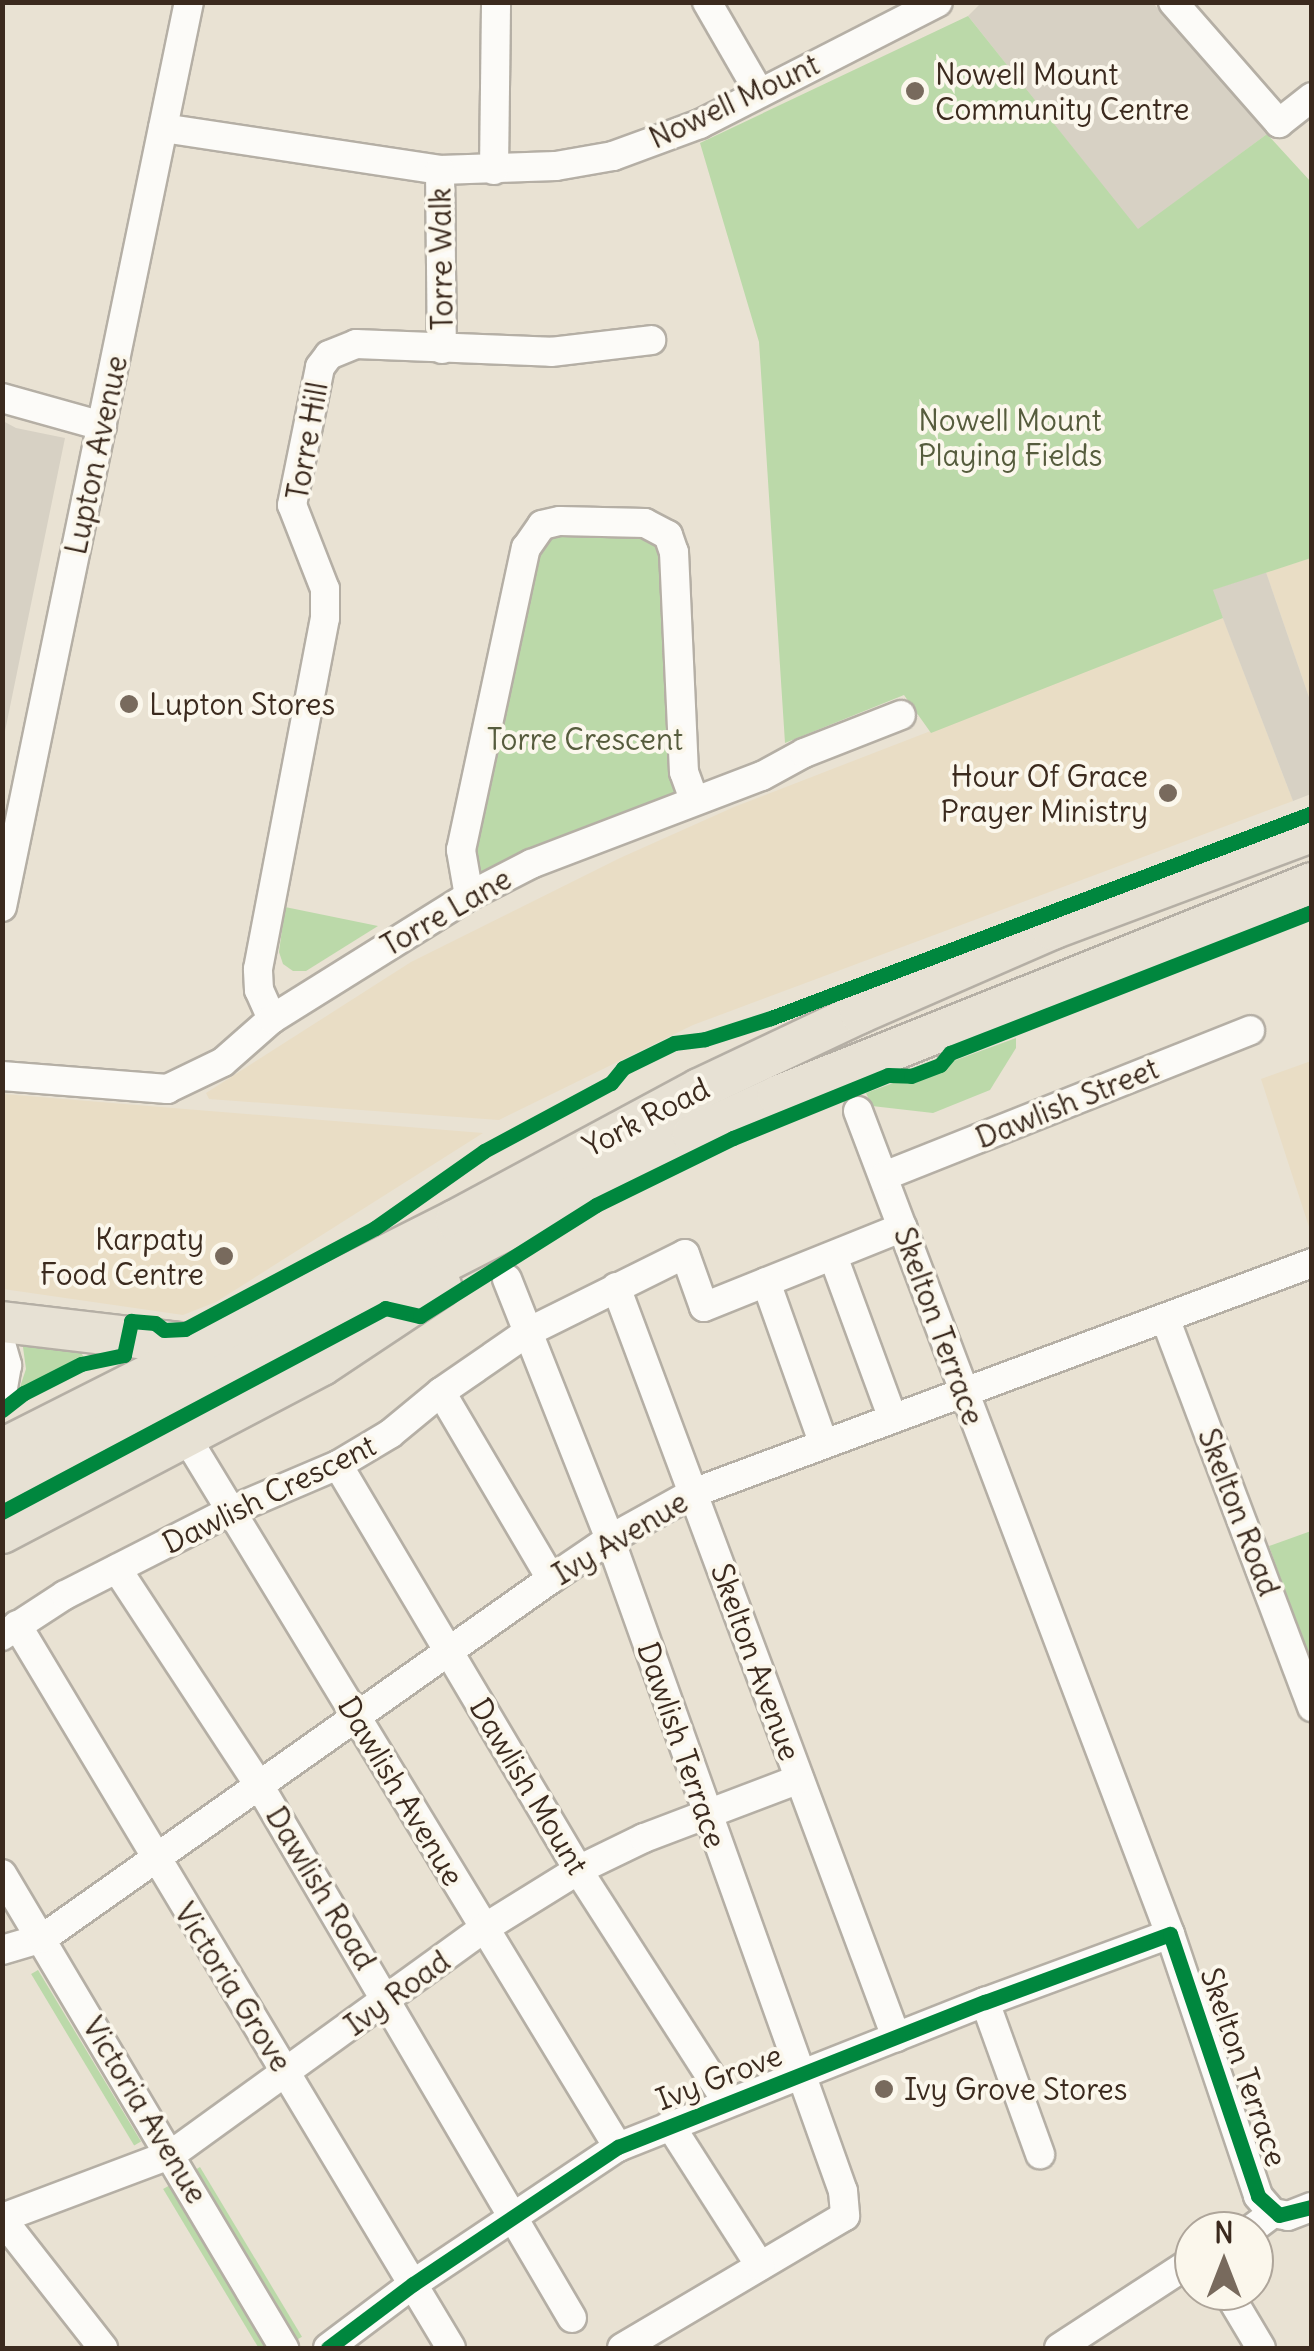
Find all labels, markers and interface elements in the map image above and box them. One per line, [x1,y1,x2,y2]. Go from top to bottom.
street label: Nowell Mount [643,46,825,156]
place label: Nowell Mount Community Centre [935,56,1190,126]
marker: Nowell Mount Community Centre [904,80,926,102]
street label: Torre Walk [422,187,460,331]
street label: Lupton Avenue [57,352,135,558]
street label: Torre Hill [279,379,335,503]
park label: Nowell Mount Playing Fields [918,402,1102,472]
place label: Lupton Stores [149,686,335,722]
marker: Lupton Stores [118,693,140,715]
park label: Torre Crescent [487,721,683,757]
place label: Hour Of Grace Prayer Ministry [940,758,1148,828]
marker: Hour Of Grace Prayer Ministry [1157,782,1179,804]
street label: Torre Lane [375,860,517,964]
street label: Dawlish Street [971,1050,1163,1156]
street label: York Road [577,1070,715,1164]
place label: Karpaty Food Centre [40,1221,204,1292]
street label: Skelton Terrace [887,1222,991,1430]
marker: Karpaty Food Centre [213,1245,235,1267]
street label: Skelton Road [1191,1423,1287,1601]
street label: Dawlish Crescent [157,1427,381,1561]
street label: Ivy Avenue [546,1484,694,1592]
street label: Skelton Avenue [704,1559,808,1765]
street label: Dawlish Terrace [630,1637,734,1853]
street label: Dawlish Avenue [330,1690,472,1892]
street label: Dawlish Mount [462,1691,596,1881]
street label: Dawlish Road [258,1800,384,1976]
street label: Victoria Grove [167,1896,299,2078]
street label: Ivy Road [337,1943,457,2043]
street label: Skelton Terrace [1193,1963,1295,2171]
street label: Victoria Avenue [75,2010,215,2210]
street label: Ivy Grove [651,2037,787,2117]
place label: Ivy Grove Stores [904,2071,1127,2107]
marker: Ivy Grove Stores [873,2078,895,2100]
north arrow [1174,2211,1274,2311]
text: N [1214,2215,1234,2251]

